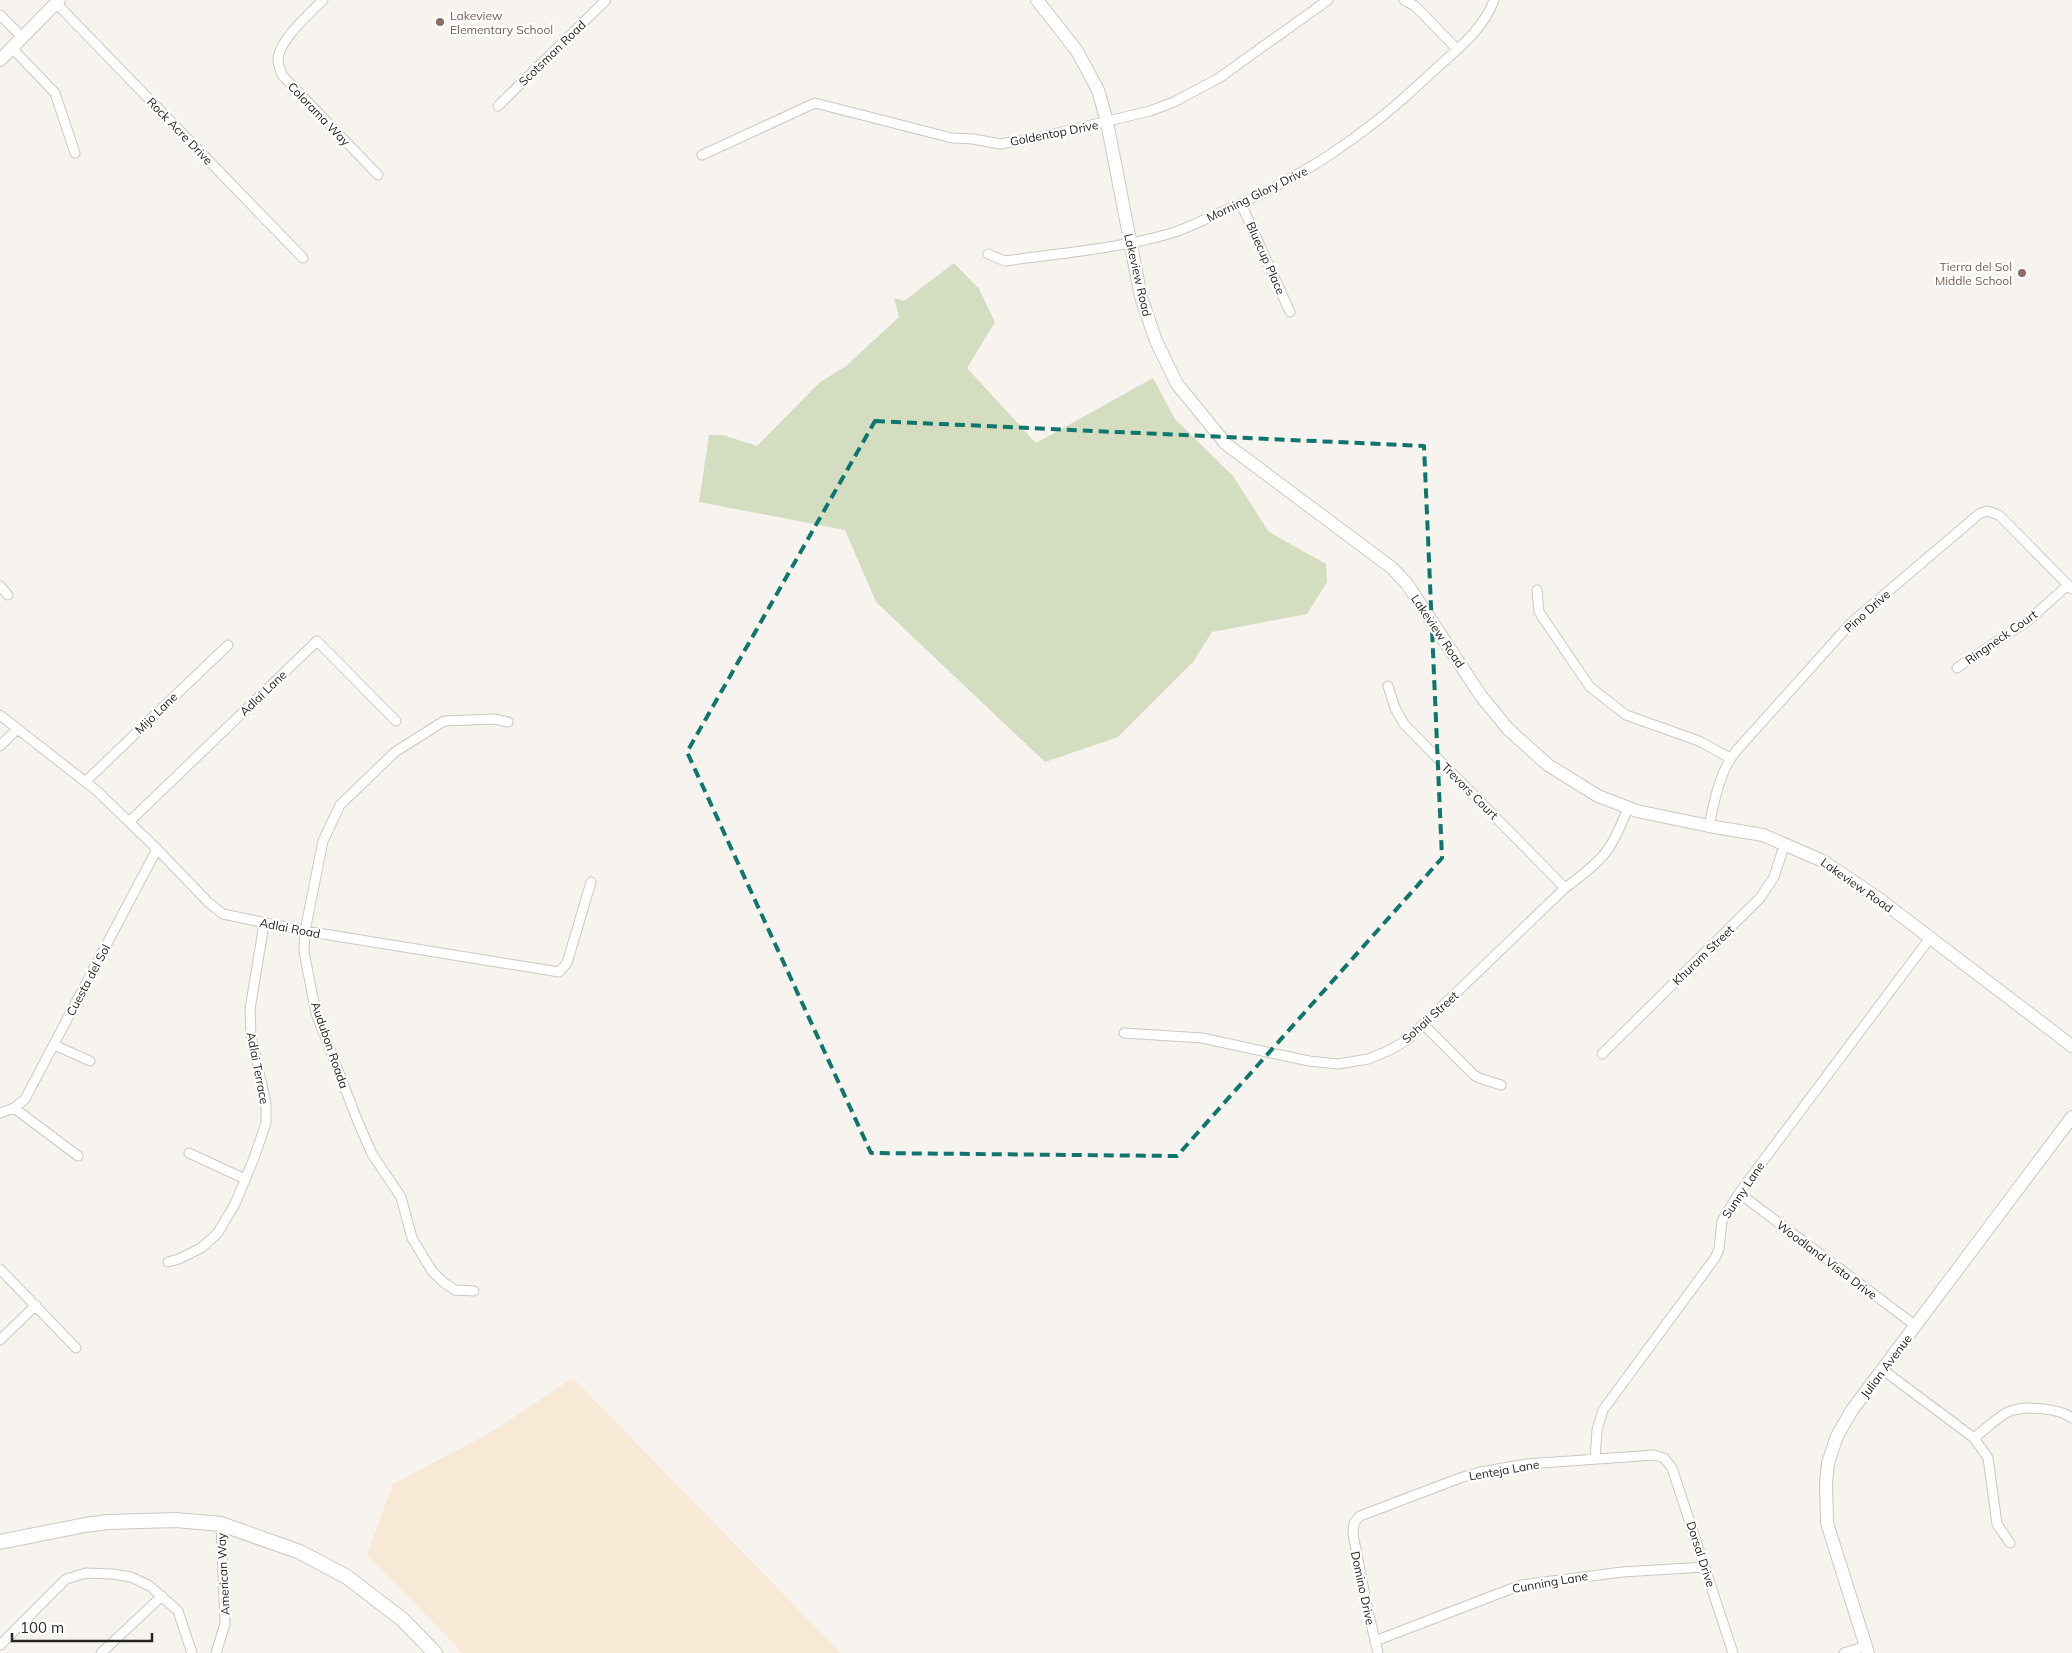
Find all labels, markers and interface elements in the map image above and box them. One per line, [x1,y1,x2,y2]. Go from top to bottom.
place label: Lakeview Elementary School [450,8,553,37]
marker: Lakeview Elementary School [434,16,446,28]
street label: Scotsman Road [515,17,589,89]
street label: Colorama Way [285,79,354,149]
street label: Rock Acre Drive [144,94,216,168]
street label: Goldentop Drive [1009,117,1099,149]
street label: Morning Glory Drive [1204,163,1310,225]
street label: Bluecup Place [1243,219,1289,297]
street label: Lakeview Road [1121,232,1155,318]
place label: Tierra del Sol Middle School [1935,259,2012,288]
marker: Tierra del Sol Middle School [2016,267,2028,279]
street label: Pino Drive [1841,586,1893,636]
street label: Lakeview Road [1408,592,1468,670]
street label: Ringneck Court [1962,607,2040,667]
street label: Adlai Lane [236,667,290,719]
street label: Mijo Lane [132,689,180,737]
street label: Trevors Court [1439,760,1501,822]
street label: Lakeview Road [1818,855,1896,915]
street label: Adlai Road [258,915,322,941]
street label: Khuram Street [1669,922,1737,988]
street label: Cuesta del Sol [63,942,113,1018]
street label: Sohail Street [1399,988,1461,1046]
street label: Audubon Roada [308,1000,352,1090]
street label: Adlai Terrace [244,1031,272,1105]
street label: Sunny Lane [1719,1159,1767,1221]
street label: Woodland Vista Drive [1774,1217,1880,1303]
street label: Julian Avenue [1857,1331,1915,1401]
street label: Lenteja Lane [1468,1456,1540,1484]
street label: Dorsal Drive [1683,1519,1719,1589]
street label: American Way [213,1532,233,1616]
street label: Domino Drive [1348,1550,1378,1626]
street label: Cunning Lane [1511,1568,1589,1596]
scale bar [12,1610,152,1642]
text: 100 m [20,1618,64,1637]

